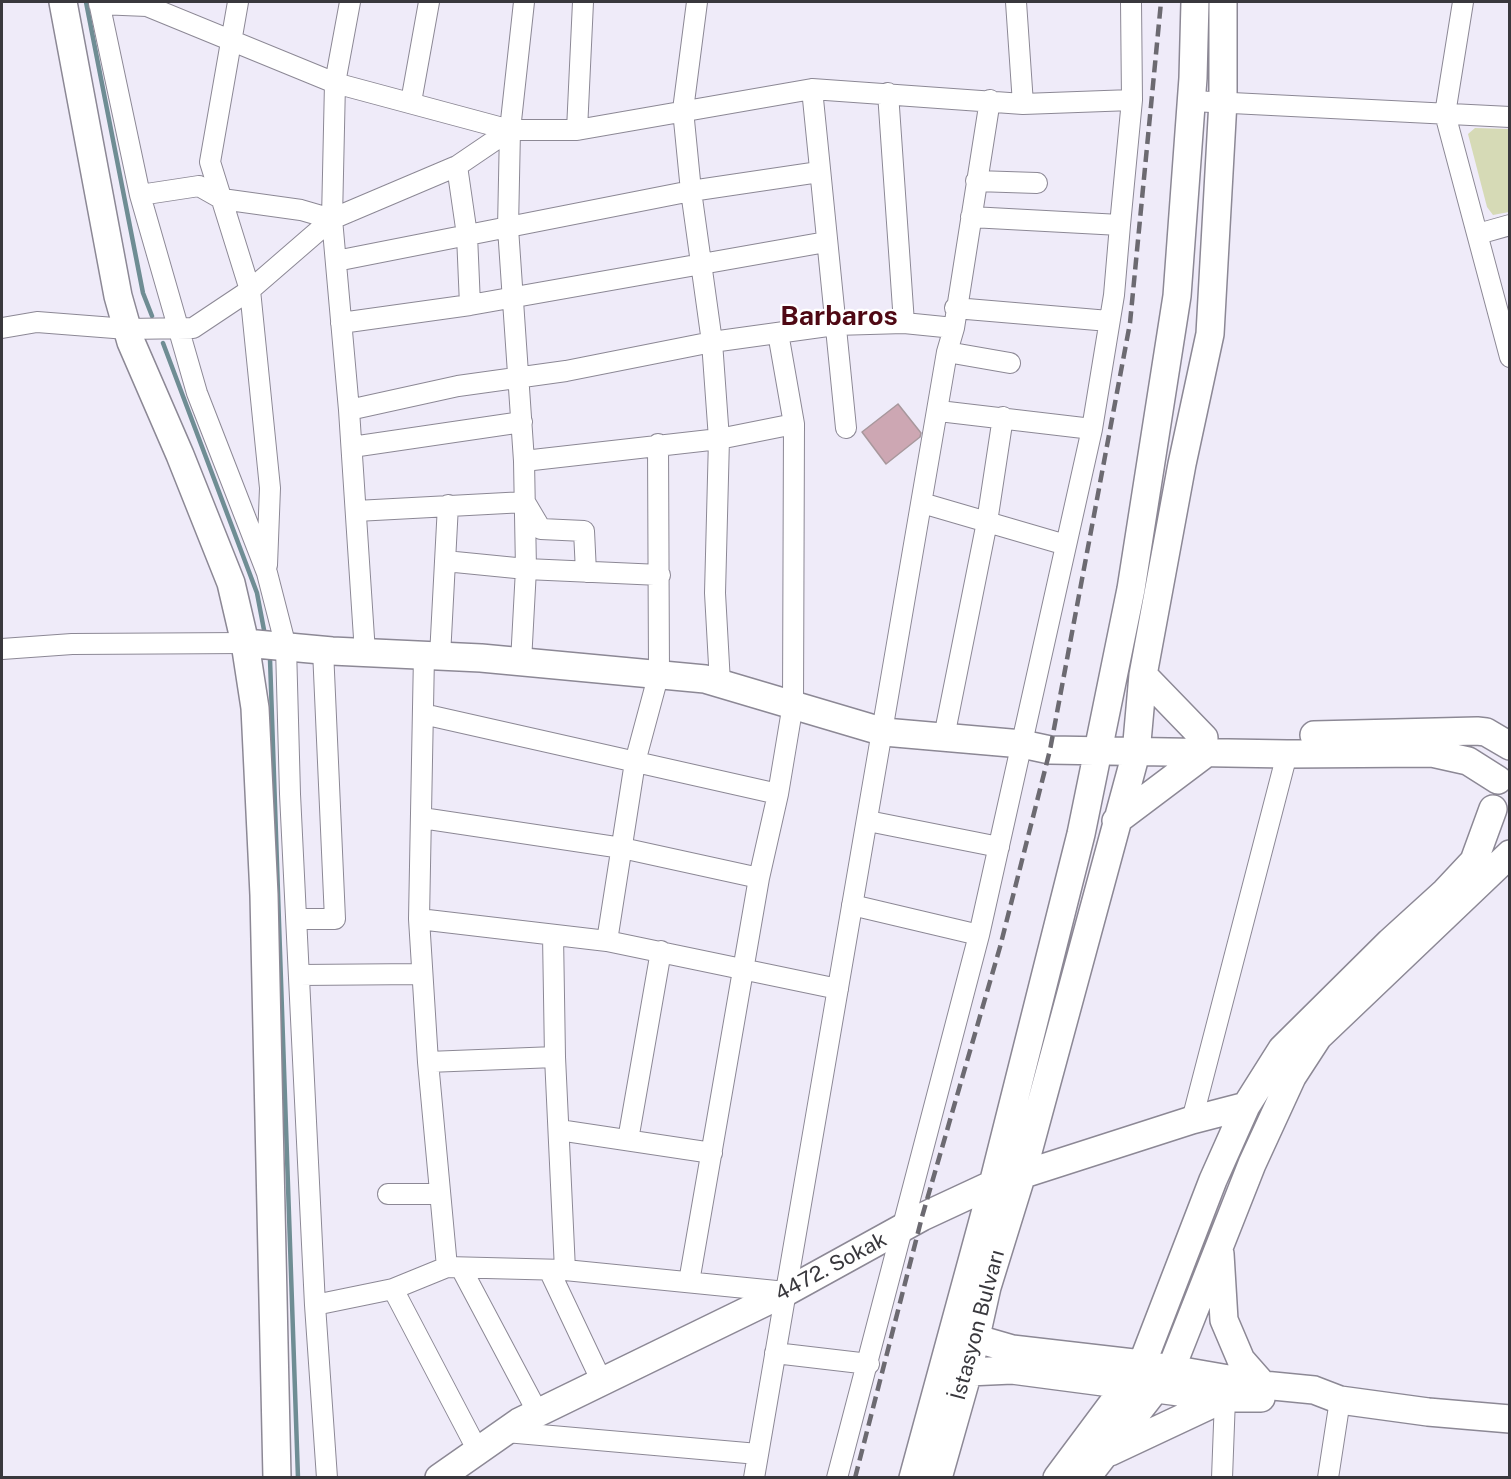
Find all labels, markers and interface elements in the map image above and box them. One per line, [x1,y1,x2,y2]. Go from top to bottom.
district label: Barbaros [780,301,898,333]
street label: 4472. Sokak [771,1227,891,1307]
street label: İstasyon Bulvarı [946,1247,1010,1403]

